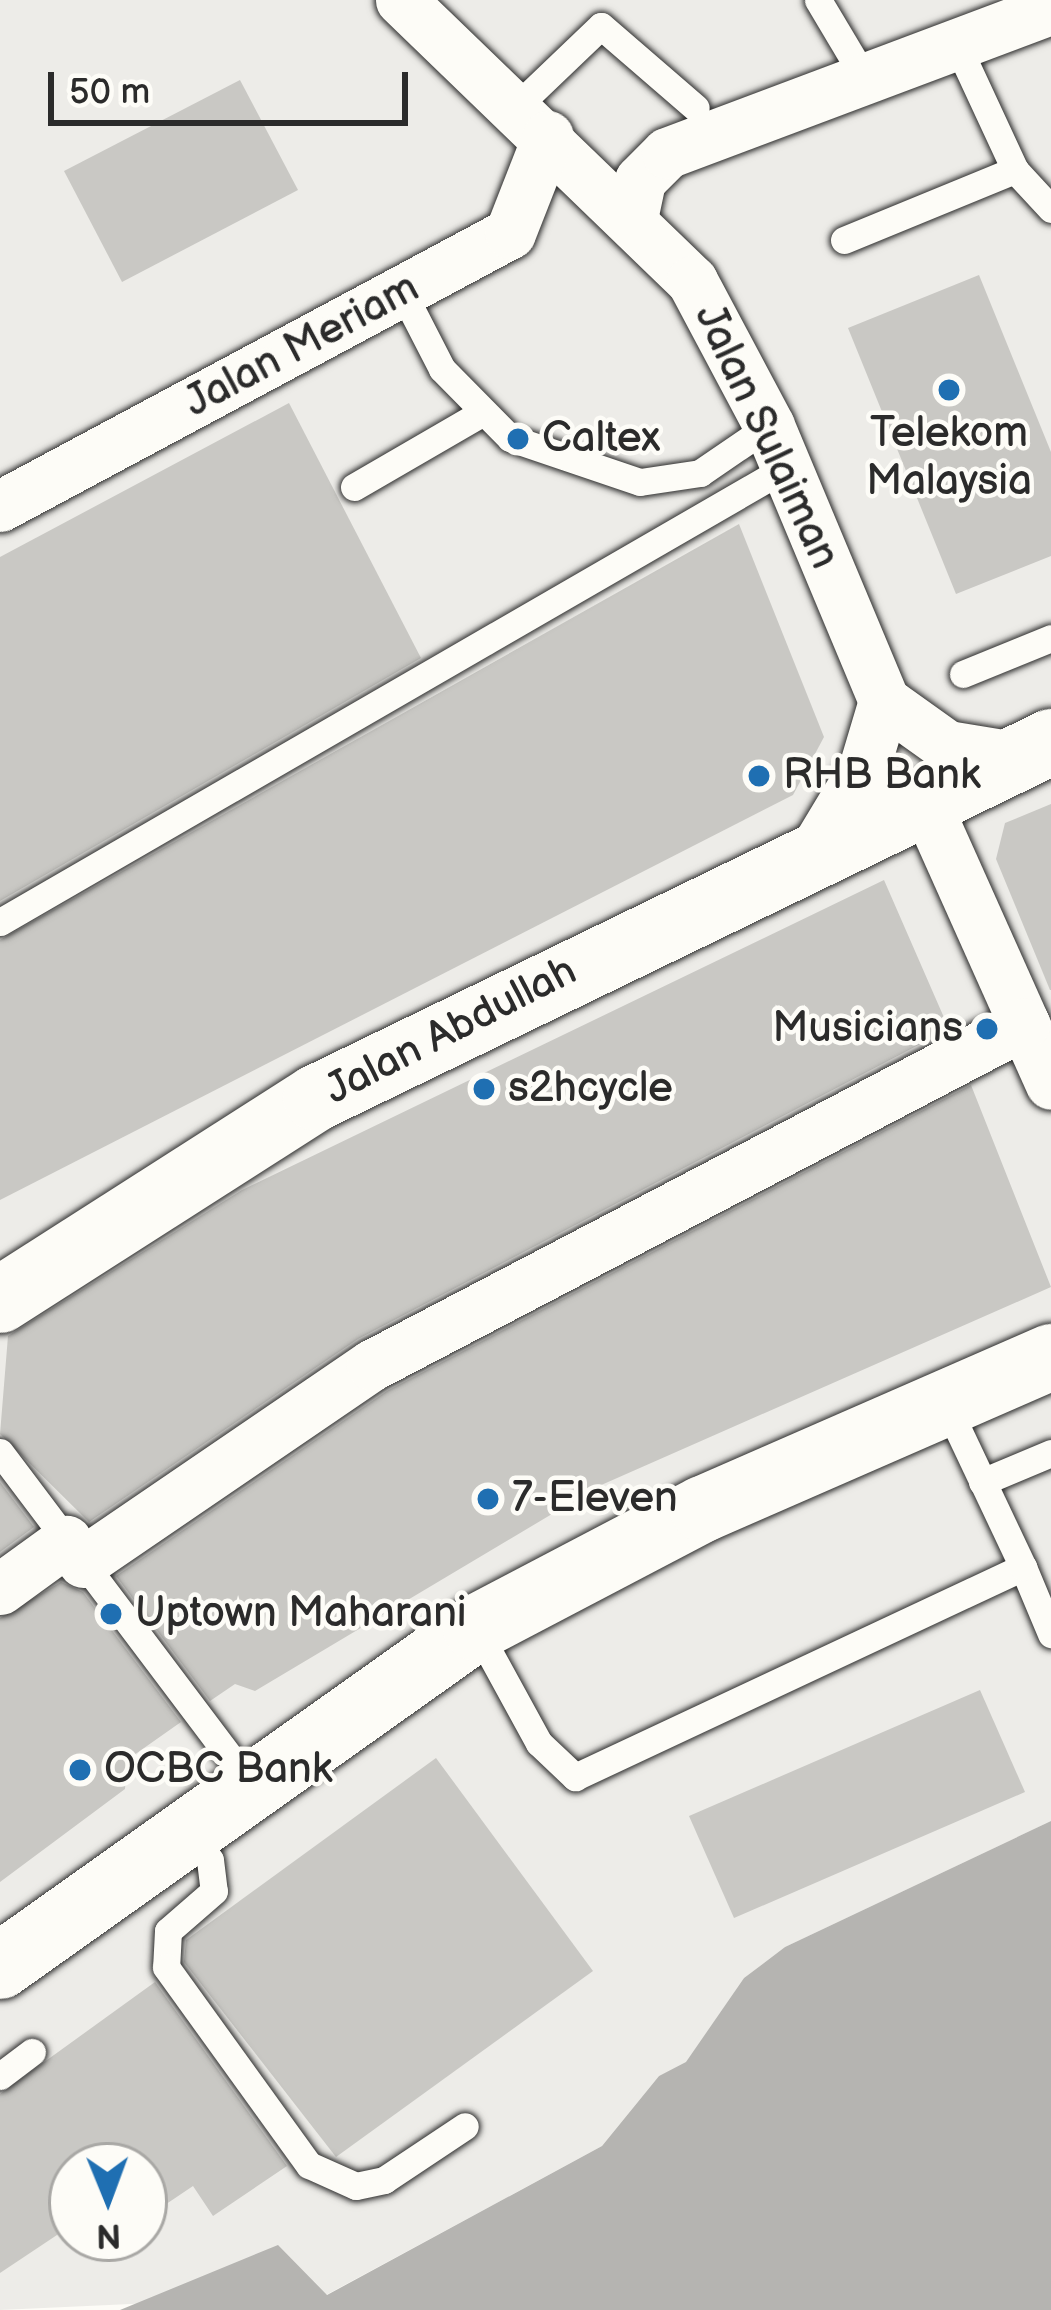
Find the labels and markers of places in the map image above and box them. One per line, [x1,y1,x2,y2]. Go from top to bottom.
marker: Telekom Malaysia [936,377,962,403]
place label: Telekom Malaysia [866,409,1032,508]
place label: Caltex [542,414,661,464]
marker: Caltex [505,426,531,452]
place label: RHB Bank [783,751,980,801]
marker: RHB Bank [746,763,772,789]
place label: Musicians [772,1004,963,1054]
marker: Musicians [974,1016,1000,1042]
place label: s2hcycle [508,1064,673,1114]
marker: s2hcycle [471,1076,497,1102]
place label: 7-Eleven [512,1474,678,1524]
marker: 7-Eleven [475,1486,501,1512]
place label: Uptown Maharani [135,1589,467,1639]
marker: Uptown Maharani [98,1601,124,1627]
place label: OCBC Bank [104,1745,332,1795]
marker: OCBC Bank [67,1757,93,1783]

